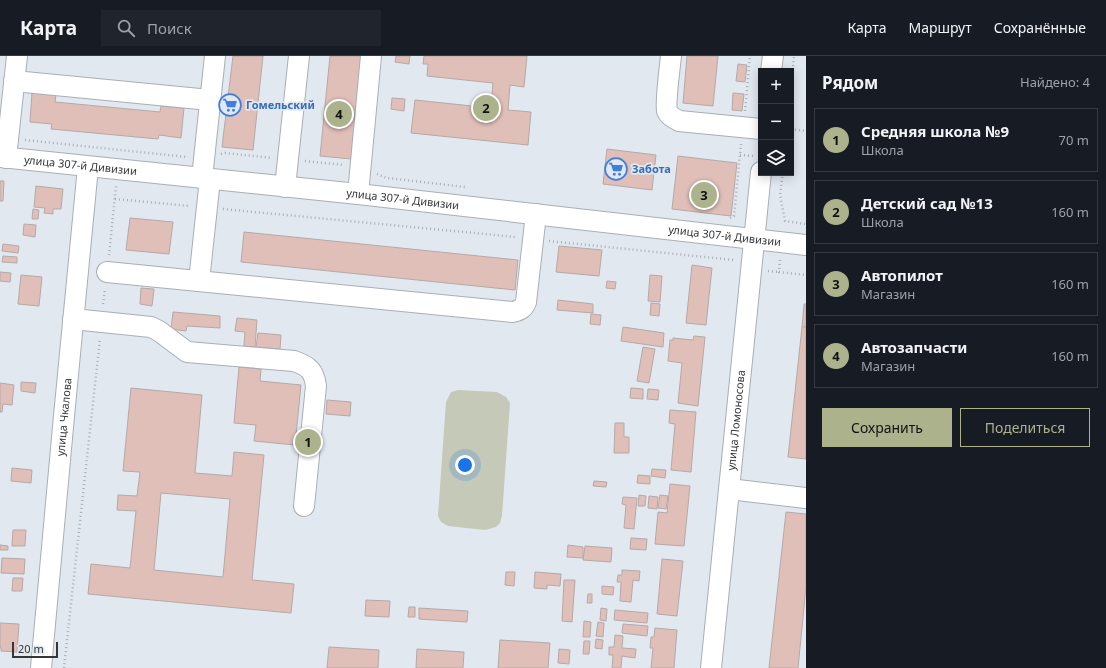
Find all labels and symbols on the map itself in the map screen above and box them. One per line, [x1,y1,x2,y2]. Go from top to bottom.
supermarket icon: Гомельский [217,92,243,118]
pin: 2 [473,93,499,123]
place label: Гомельский [246,97,315,112]
pin: 4 [326,99,352,129]
street label: улица 307-й Дивизии [24,152,138,178]
supermarket icon: Забота [603,156,629,182]
place label: Забота [632,161,671,176]
pin: 3 [691,180,717,210]
street label: улица 307-й Дивизии [346,185,460,212]
street label: улица 307-й Дивизии [668,221,782,249]
street label: улица Ломоносова [723,369,748,471]
street label: улица Чкалова [52,377,75,457]
pin: 1 [295,427,321,457]
your location [455,455,475,475]
scale bar [12,640,58,659]

